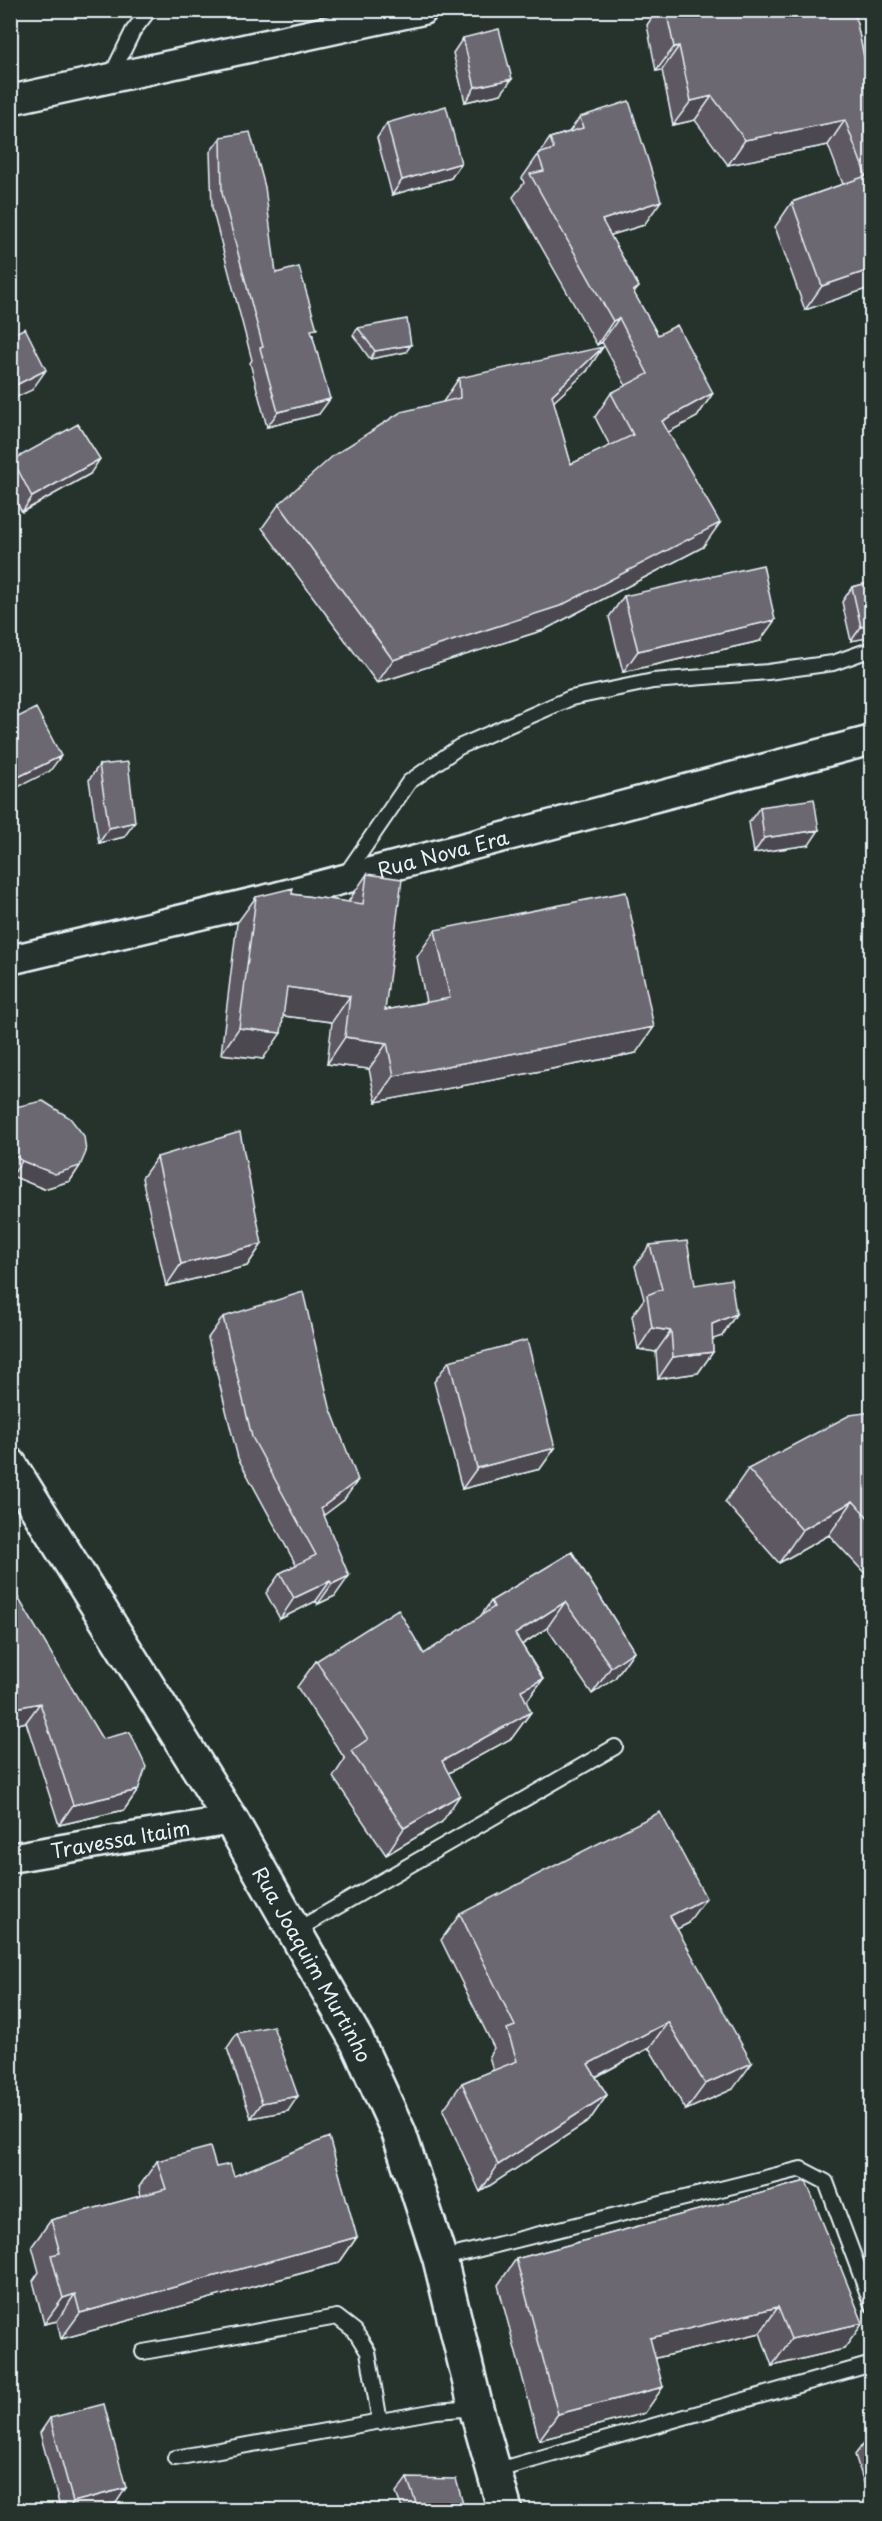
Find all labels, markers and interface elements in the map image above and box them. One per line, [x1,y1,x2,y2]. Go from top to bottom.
street label: Rua Nova Era [374,821,512,885]
street label: Travessa Itaim [48,1812,192,1866]
street label: Rua Joaquim Murtinho [245,1861,380,2067]

